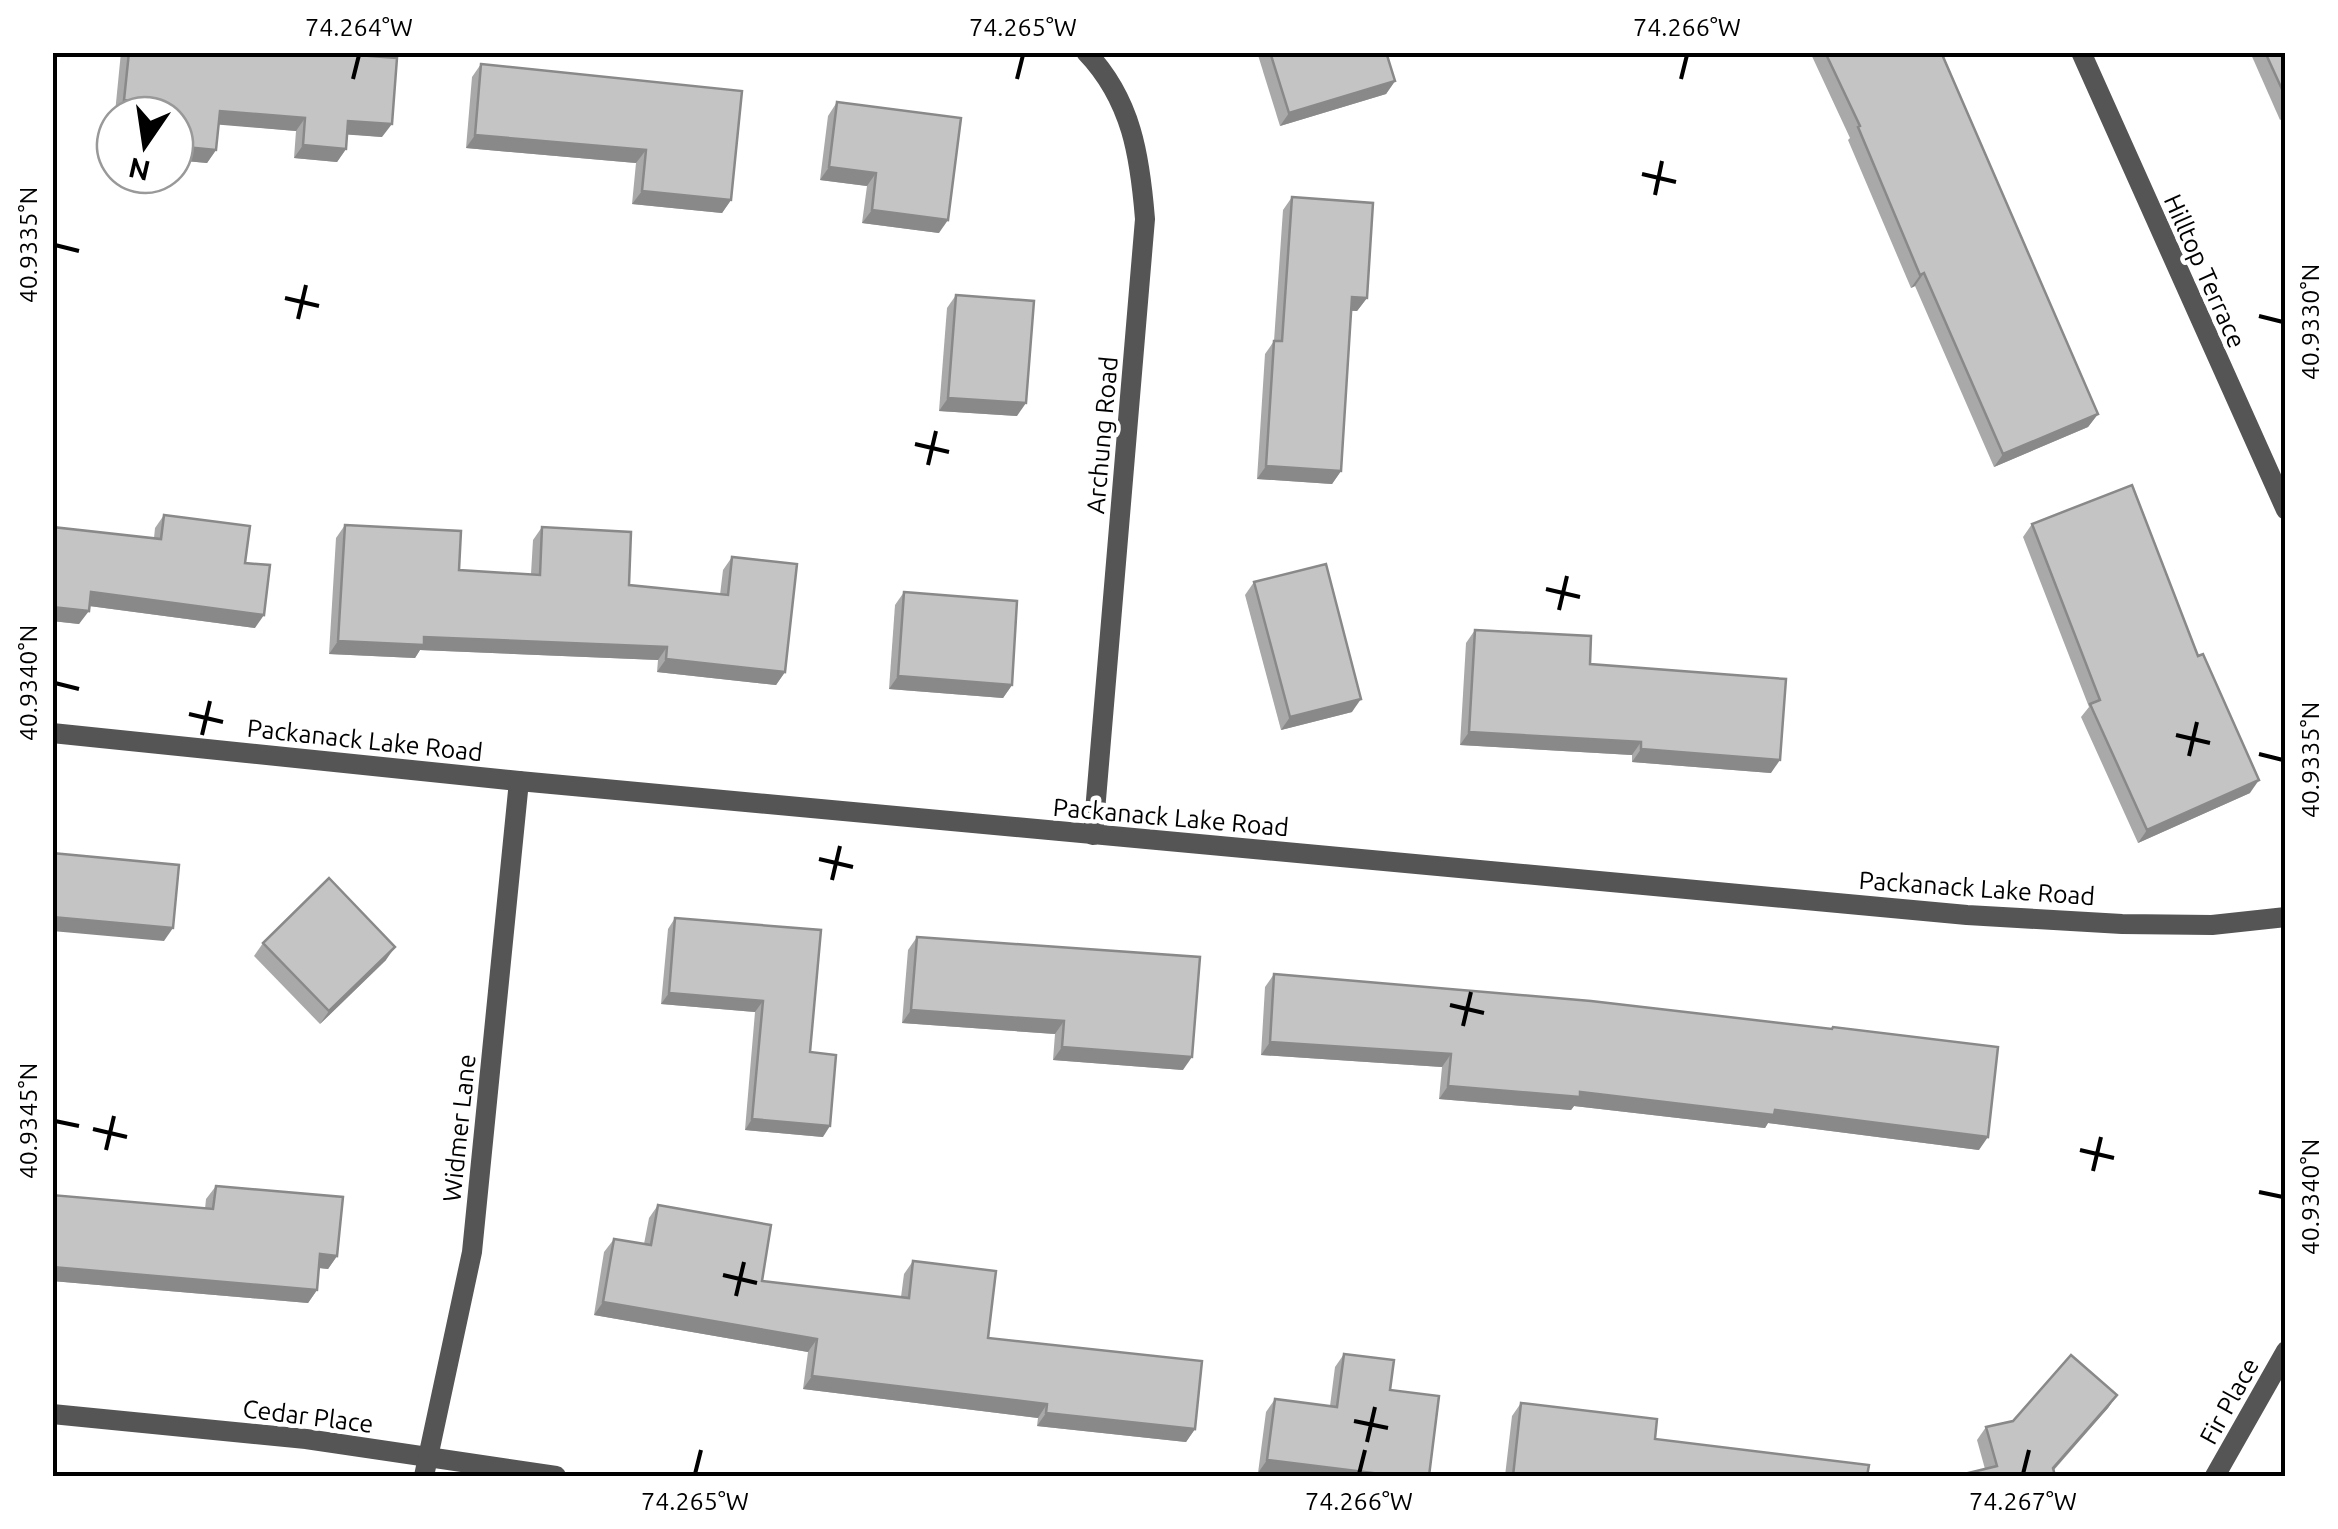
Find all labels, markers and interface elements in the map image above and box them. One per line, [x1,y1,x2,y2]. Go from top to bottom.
text: 74.264°W [305,13,413,41]
text: 74.265°W [969,13,1077,41]
text: 74.266°W [1633,13,1741,41]
north arrow [95,95,195,195]
text: N [126,152,153,187]
text: 40.9335°N [14,187,42,303]
street label: Hilltop Terrace [2159,190,2251,352]
text: 40.9330°N [2296,264,2324,380]
street label: Archung Road [1081,355,1123,515]
text: 40.9340°N [14,625,42,741]
text: 40.9335°N [2296,702,2324,818]
street label: Packanack Lake Road [246,714,484,766]
street label: Packanack Lake Road [1052,793,1290,841]
street label: Packanack Lake Road [1858,866,2096,910]
street label: Widmer Lane [437,1053,481,1203]
text: 40.9345°N [14,1063,42,1179]
text: 40.9340°N [2296,1139,2324,1255]
street label: Fir Place [2194,1353,2264,1449]
street label: Cedar Place [241,1394,375,1438]
text: 74.265°W [641,1487,749,1515]
text: 74.266°W [1305,1487,1413,1515]
text: 74.267°W [1969,1487,2077,1515]

